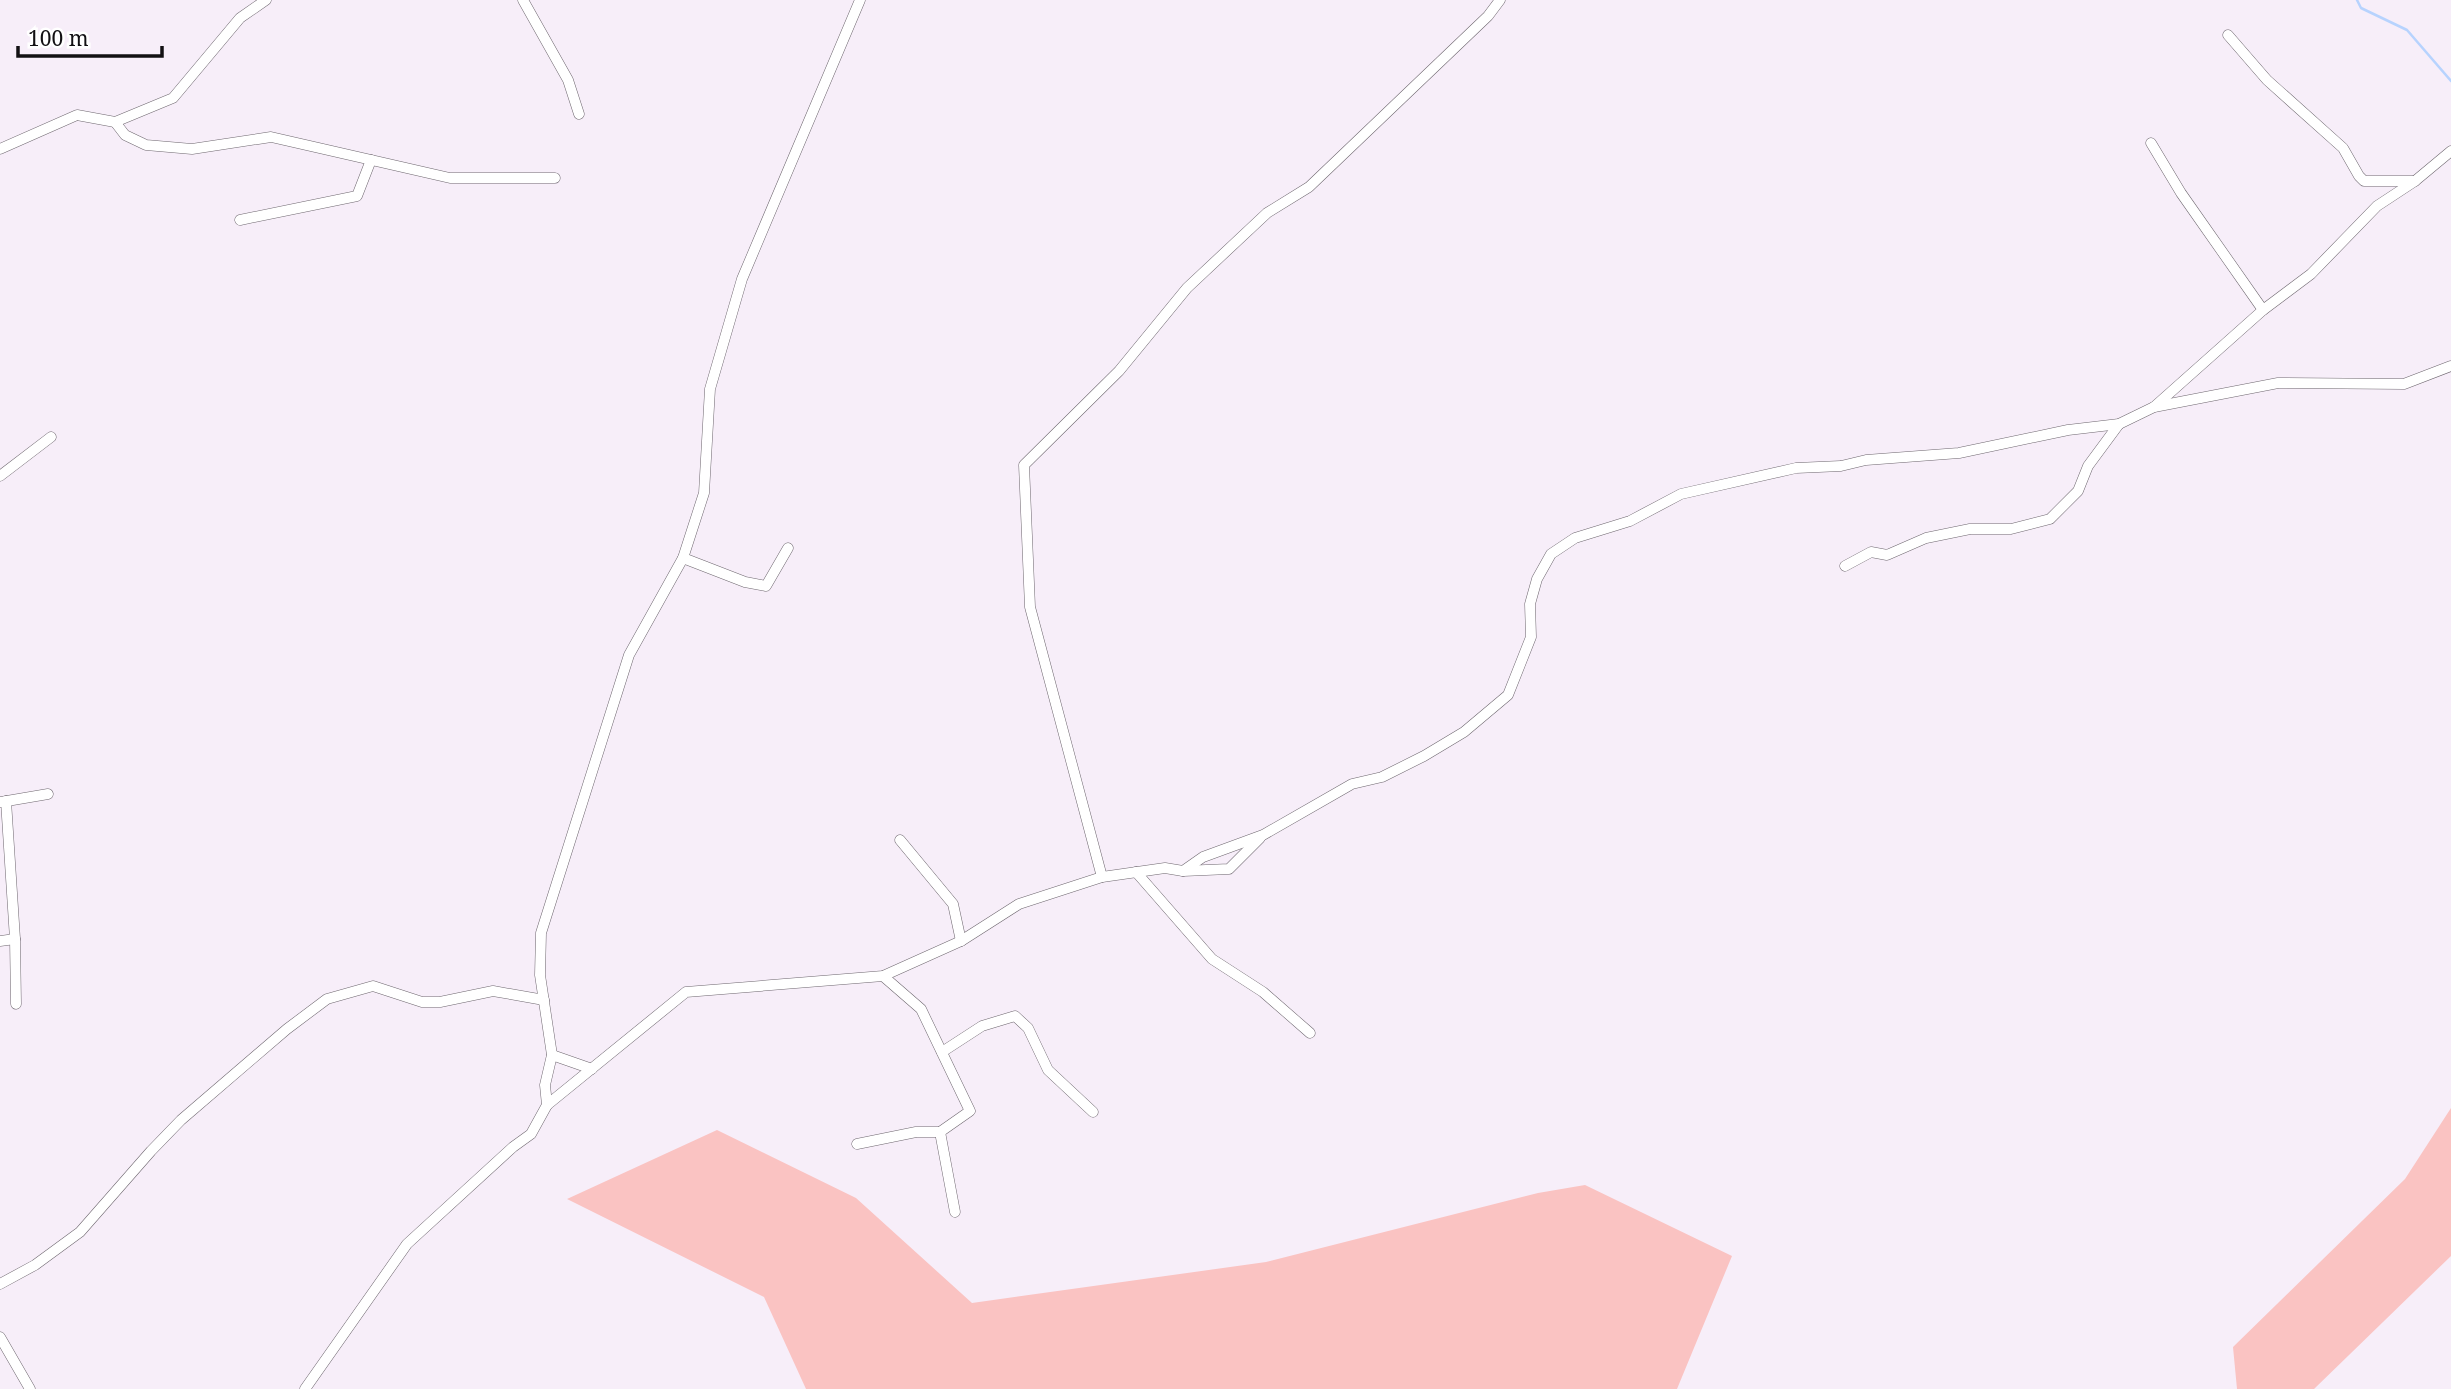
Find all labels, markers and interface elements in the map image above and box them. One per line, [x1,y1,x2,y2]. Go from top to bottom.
scale bar [18,14,161,58]
text: 100 m [28,24,89,52]

